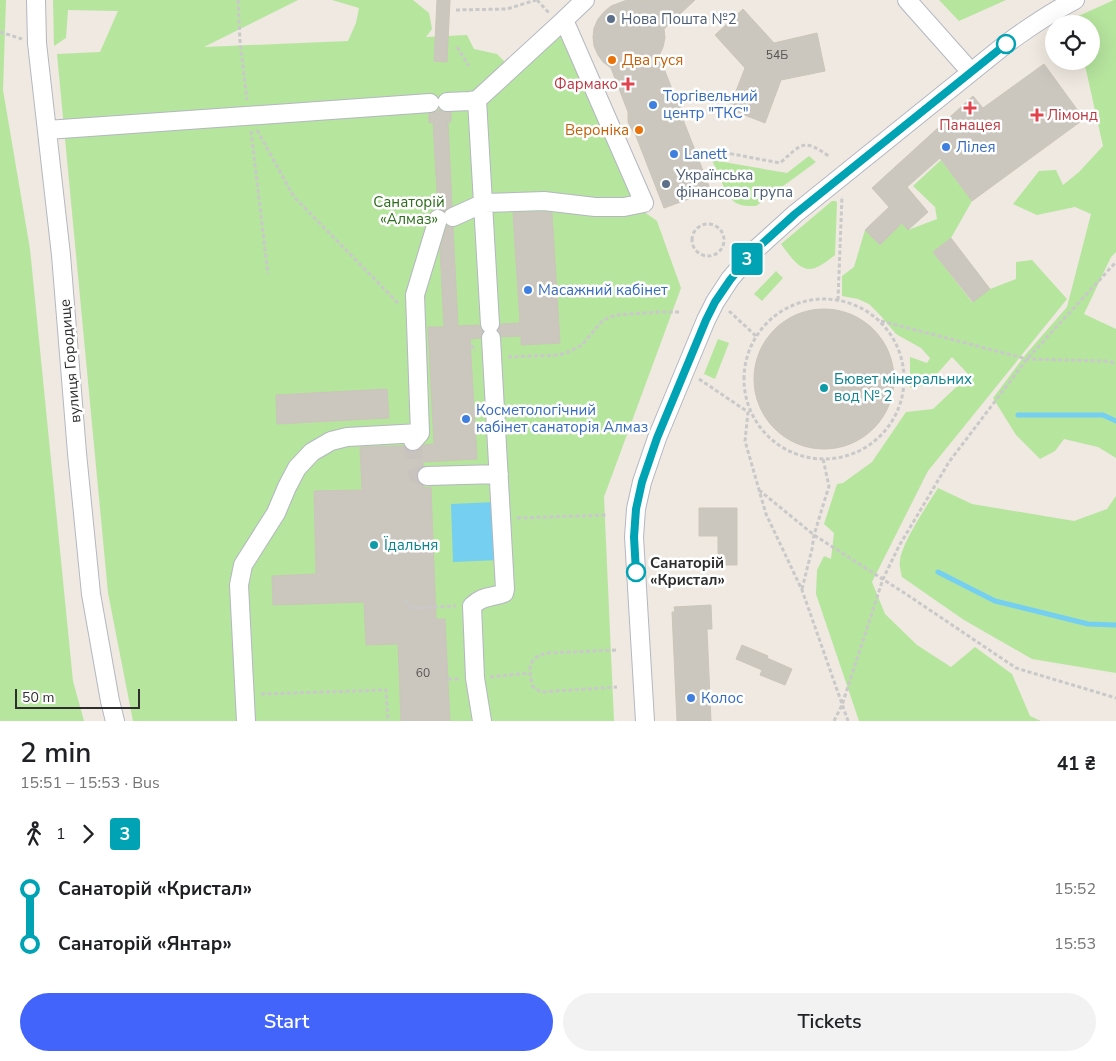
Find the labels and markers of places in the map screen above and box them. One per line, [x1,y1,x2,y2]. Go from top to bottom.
place label: Нова Пошта №2 [621,9,737,29]
marker: Нова Пошта №2 [605,13,617,25]
unlabelled marker [996,34,1016,54]
place label: Два гуся [622,50,683,70]
marker: Два гуся [606,54,618,66]
place label: Фармако [554,74,618,94]
marker: Фармако [622,78,634,90]
place label: Торгівельний центр "ТКС" [663,86,758,123]
marker: Торгівельний центр "ТКС" [647,99,659,111]
marker: Панацея [964,102,976,114]
place label: Лімонд [1047,105,1098,125]
marker: Лімонд [1031,109,1043,121]
place label: Панацея [939,115,1001,135]
place label: Вероніка [565,120,629,140]
marker: Вероніка [633,124,645,136]
place label: Лілея [956,137,996,157]
marker: Лілея [940,141,952,153]
place label: Lanett [684,144,728,164]
marker: Lanett [668,148,680,160]
place label: Українська фінансова група [675,165,793,202]
marker: Українська фінансова група [660,178,672,190]
place label: Масажний кабінет [538,280,668,300]
marker: Масажний кабінет [522,284,534,296]
place label: Бювет мінеральних вод № 2 [834,369,972,406]
marker: Бювет мінеральних вод № 2 [818,382,830,394]
place label: Косметологічний кабінет санаторія Алмаз [476,400,648,437]
marker: Косметологічний кабінет санаторія Алмаз [460,413,472,425]
place label: Їдальня [383,535,438,555]
marker: Їдальня [368,539,380,551]
place label: Санаторій «Кристал» [650,553,725,590]
marker: Санаторій «Кристал» [626,562,646,582]
place label: Колос [701,688,743,708]
marker: Колос [685,692,697,704]

